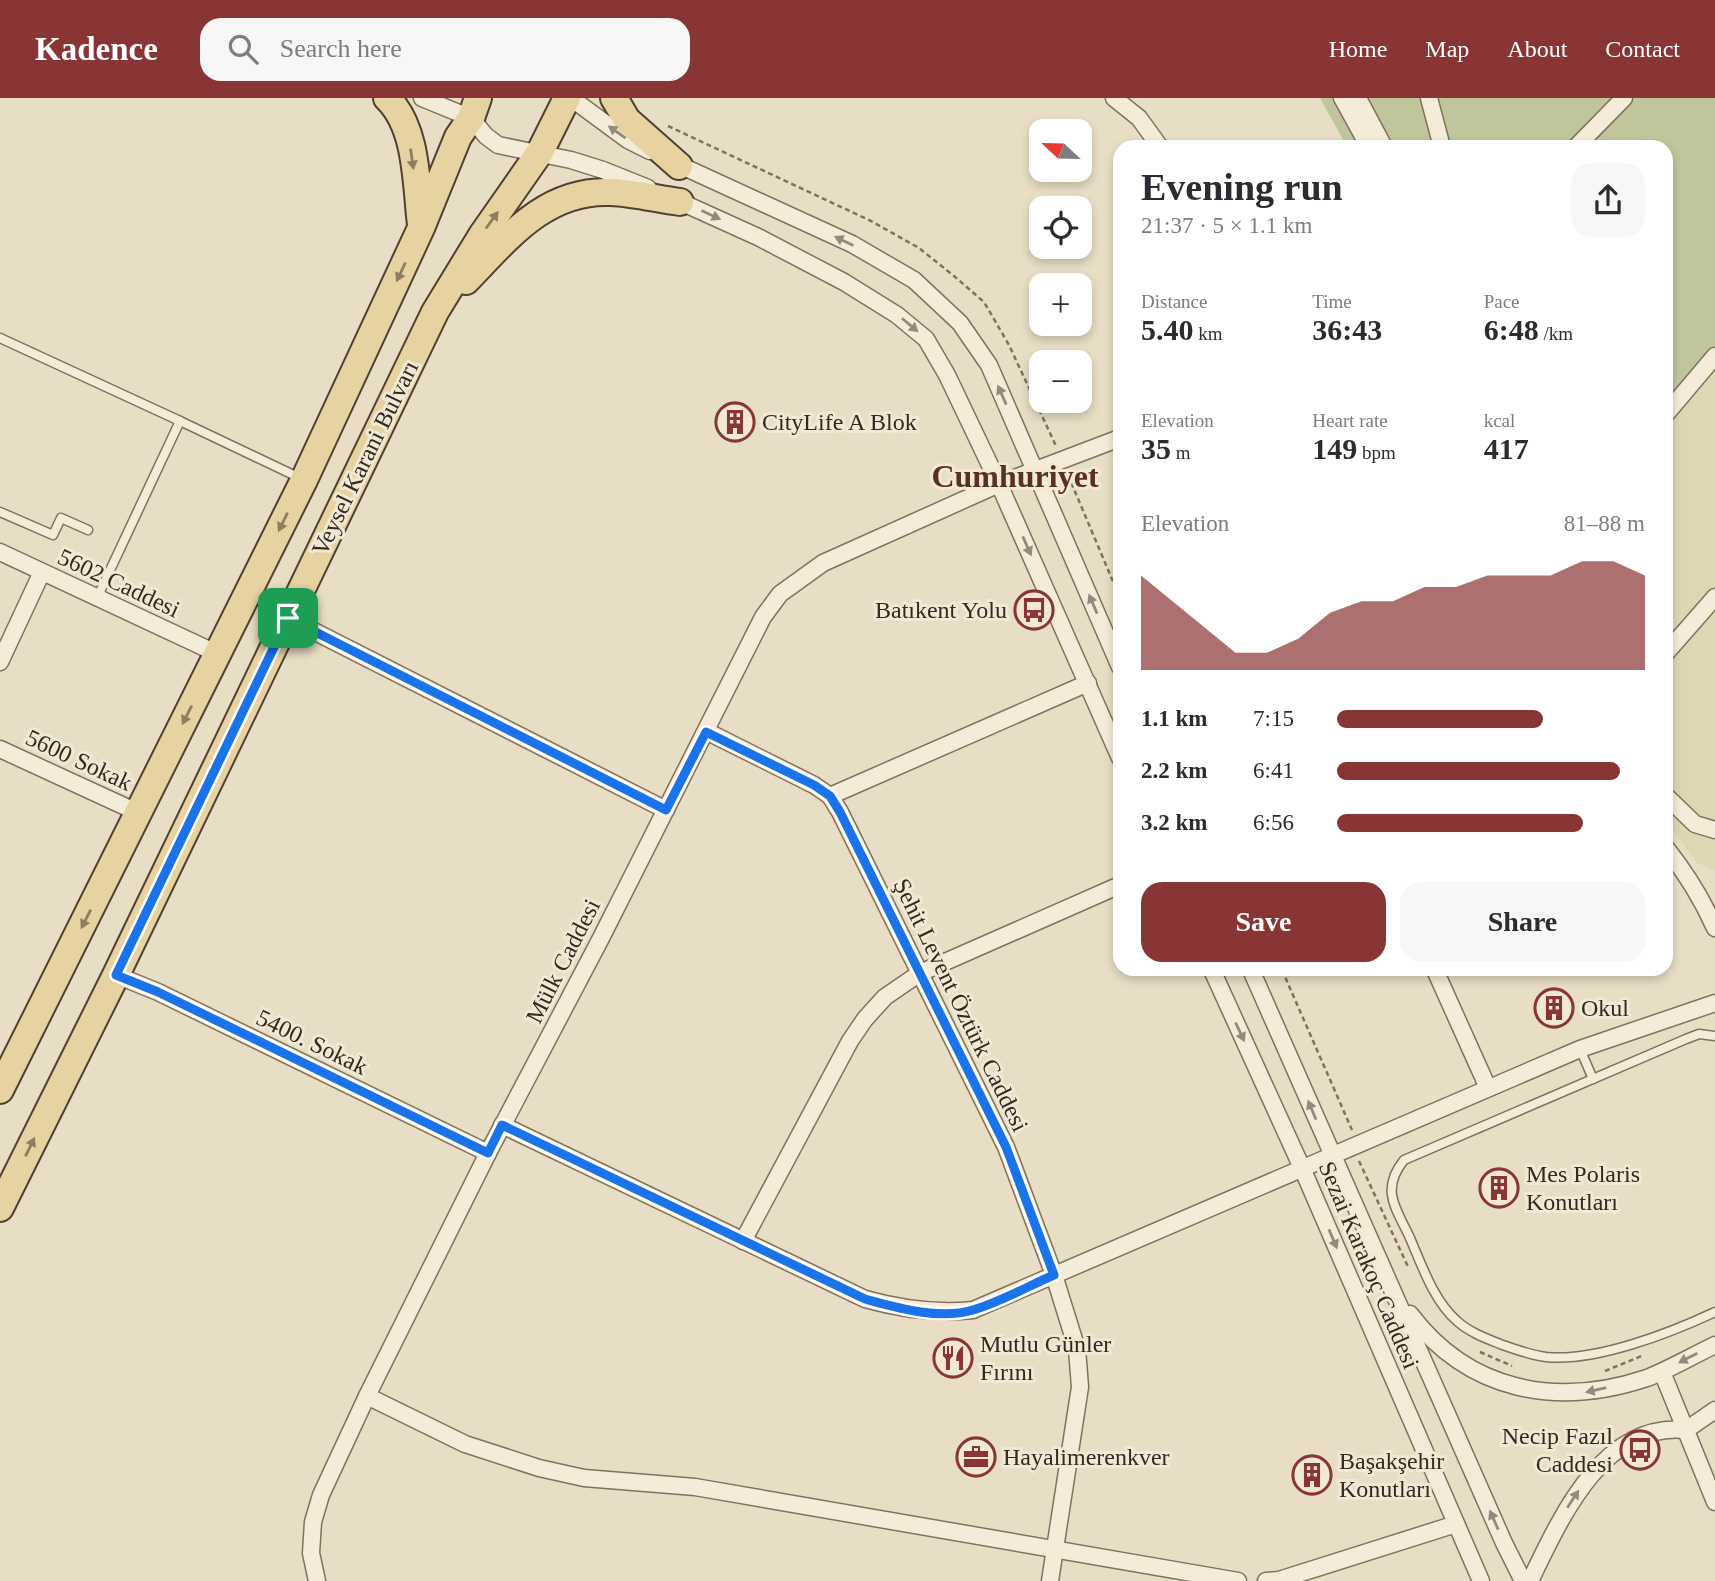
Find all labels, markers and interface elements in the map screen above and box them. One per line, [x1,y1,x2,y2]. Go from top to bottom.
search box [200,18,690,81]
icon: search [224,30,262,68]
text: Kadence [35,31,158,67]
text: Search here [280,34,402,63]
text: Home [1329,36,1387,62]
text: Map [1425,36,1469,62]
text: About [1507,36,1567,62]
text: Contact [1605,36,1680,62]
north arrow [1029,119,1092,182]
map controls [1029,119,1092,413]
one-way arrow [608,125,626,139]
one-way arrow [407,149,418,171]
button: share [1571,163,1645,237]
text: Evening run [1141,166,1343,208]
button: locate [1029,196,1092,259]
one-way arrow [701,209,721,221]
one-way arrow [485,211,499,229]
text: 21:37 · 5 × 1.1 km [1141,213,1312,238]
one-way arrow [834,235,854,246]
one-way arrow [395,262,407,282]
button: + [1029,273,1092,336]
text: Distance [1141,291,1207,312]
text: Time [1312,291,1352,312]
text: Pace [1484,291,1520,312]
text: 5.40 [1141,313,1194,346]
text: 36:43 [1312,313,1382,346]
text: 6:48 [1484,313,1539,346]
one-way arrow [900,318,918,333]
text: km [1194,323,1223,344]
text: /km [1539,323,1573,344]
button: − [1029,350,1092,413]
street label: Veysel Karani Bulvarı [307,356,424,560]
one-way arrow [996,385,1007,406]
building icon: CityLife A Blok [714,401,756,443]
place label: CityLife A Blok [762,409,917,435]
text: Elevation [1141,410,1214,431]
text: Heart rate [1312,410,1388,431]
text: kcal [1484,410,1515,431]
text: 35 [1141,432,1171,465]
text: 149 [1312,432,1357,465]
text: 417 [1484,432,1529,465]
text: m [1171,442,1191,463]
text: bpm [1357,442,1396,463]
district label: Cumhuriyet [931,458,1099,494]
text: Elevation [1141,511,1229,536]
text: 81–88 m [1564,511,1645,536]
one-way arrow [278,512,289,532]
one-way arrow [1022,536,1033,557]
street label: 5602 Caddesi [54,543,184,623]
pin [258,588,318,648]
bus stop icon: Batıkent Yolu [1013,589,1055,631]
one-way arrow [1087,594,1099,614]
place label: Batıkent Yolu [875,597,1007,623]
icon: arrive [269,599,307,637]
one-way arrow [182,705,193,725]
text: 1.1 km [1141,706,1207,731]
text: 7:15 [1253,706,1294,731]
street label: 5600 Sokak [22,724,136,796]
text: 2.2 km [1141,758,1207,783]
text: 6:41 [1253,758,1294,783]
text: 3.2 km [1141,810,1207,835]
text: 6:56 [1253,810,1294,835]
street label: Şehit Levent Öztürk Caddesi [888,874,1034,1136]
button: Save [1141,882,1386,962]
button: Share [1400,882,1645,962]
street label: Mülk Caddesi [521,895,605,1027]
one-way arrow [80,909,91,929]
building icon: Okul [1533,987,1575,1029]
place label: Okul [1581,995,1629,1021]
street label: 5400. Sokak [252,1004,372,1080]
one-way arrow [1235,1021,1246,1042]
one-way arrow [1306,1100,1318,1120]
one-way arrow [25,1137,36,1157]
street label: Sezai Karakoç Caddesi [1314,1157,1425,1373]
place label: Mes Polaris Konutları [1526,1161,1640,1215]
building icon: Mes Polaris Konutları [1478,1167,1520,1209]
one-way arrow [1327,1229,1339,1249]
place label: Mutlu Günler Fırını [980,1331,1111,1385]
restaurant icon: Mutlu Günler Fırını [932,1337,974,1379]
one-way arrow [1678,1353,1698,1364]
one-way arrow [1585,1385,1607,1396]
place label: Necip Fazıl Caddesi [1502,1423,1613,1477]
bus stop icon: Necip Fazıl Caddesi [1619,1429,1661,1471]
office icon: Hayalimerenkver [955,1436,997,1478]
place label: Hayalimerenkver [1003,1444,1170,1470]
place label: Başakşehir Konutları [1339,1448,1444,1502]
building icon: Başakşehir Konutları [1291,1454,1333,1496]
one-way arrow [1567,1489,1580,1509]
one-way arrow [1488,1509,1499,1530]

